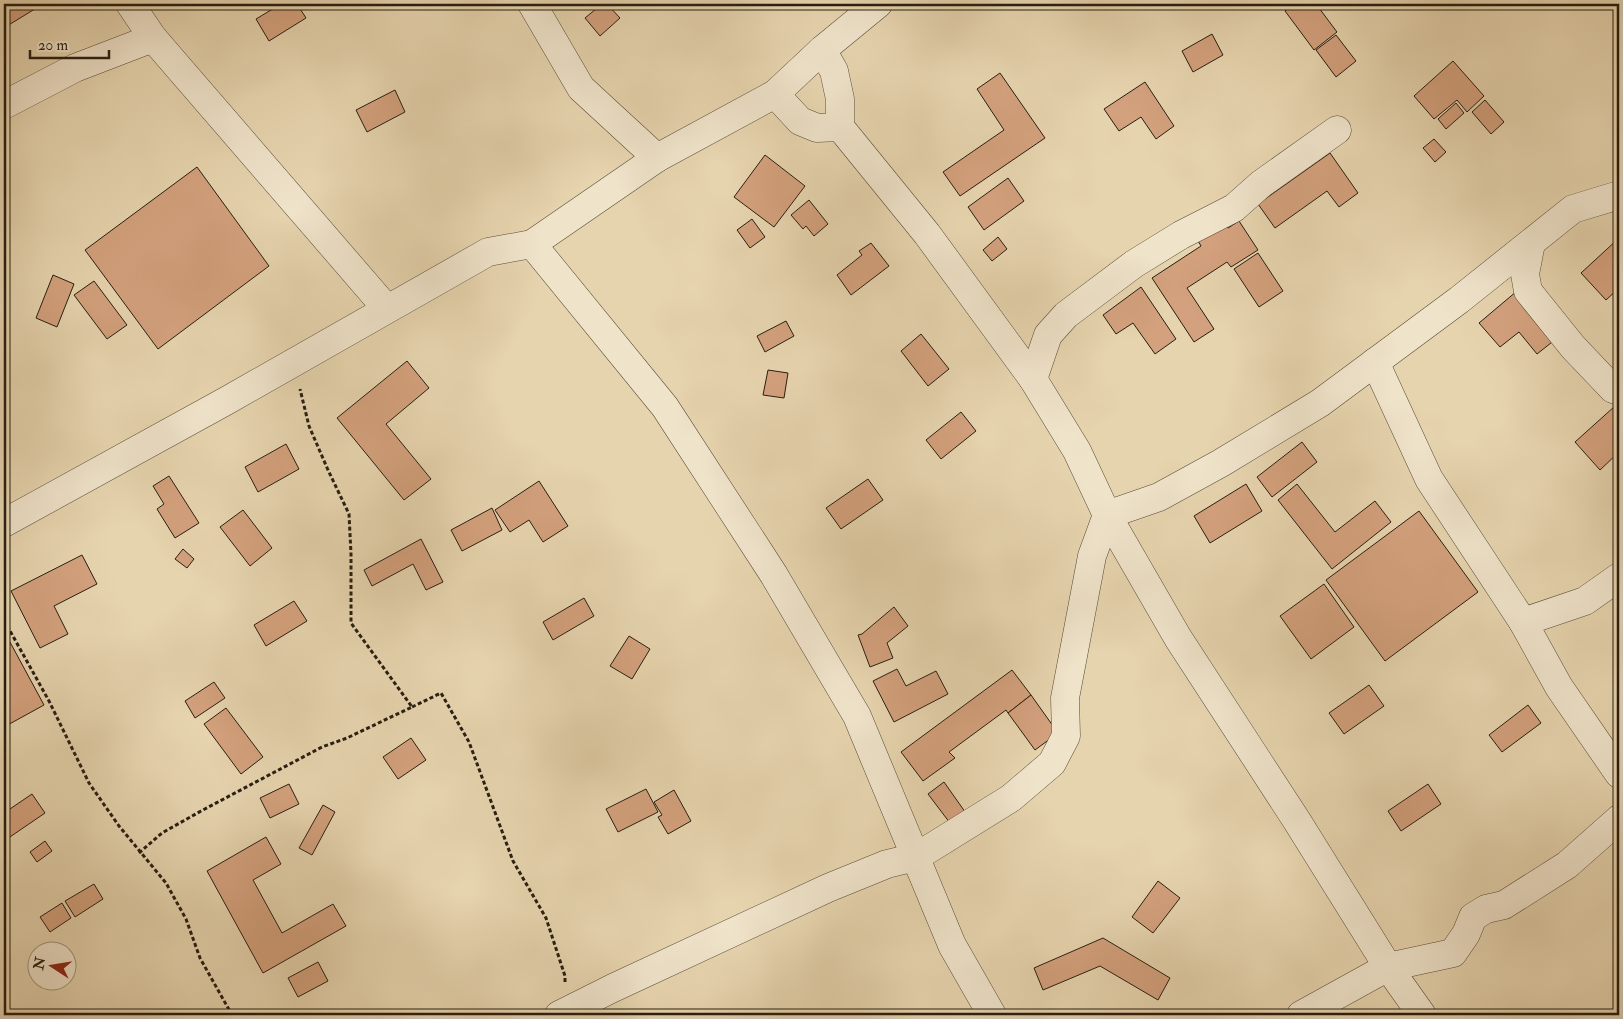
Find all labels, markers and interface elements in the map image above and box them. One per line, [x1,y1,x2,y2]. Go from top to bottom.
scale bar [30,28,109,60]
text: 20 m [38,36,68,55]
north arrow [28,942,78,992]
text: N [30,955,49,972]

